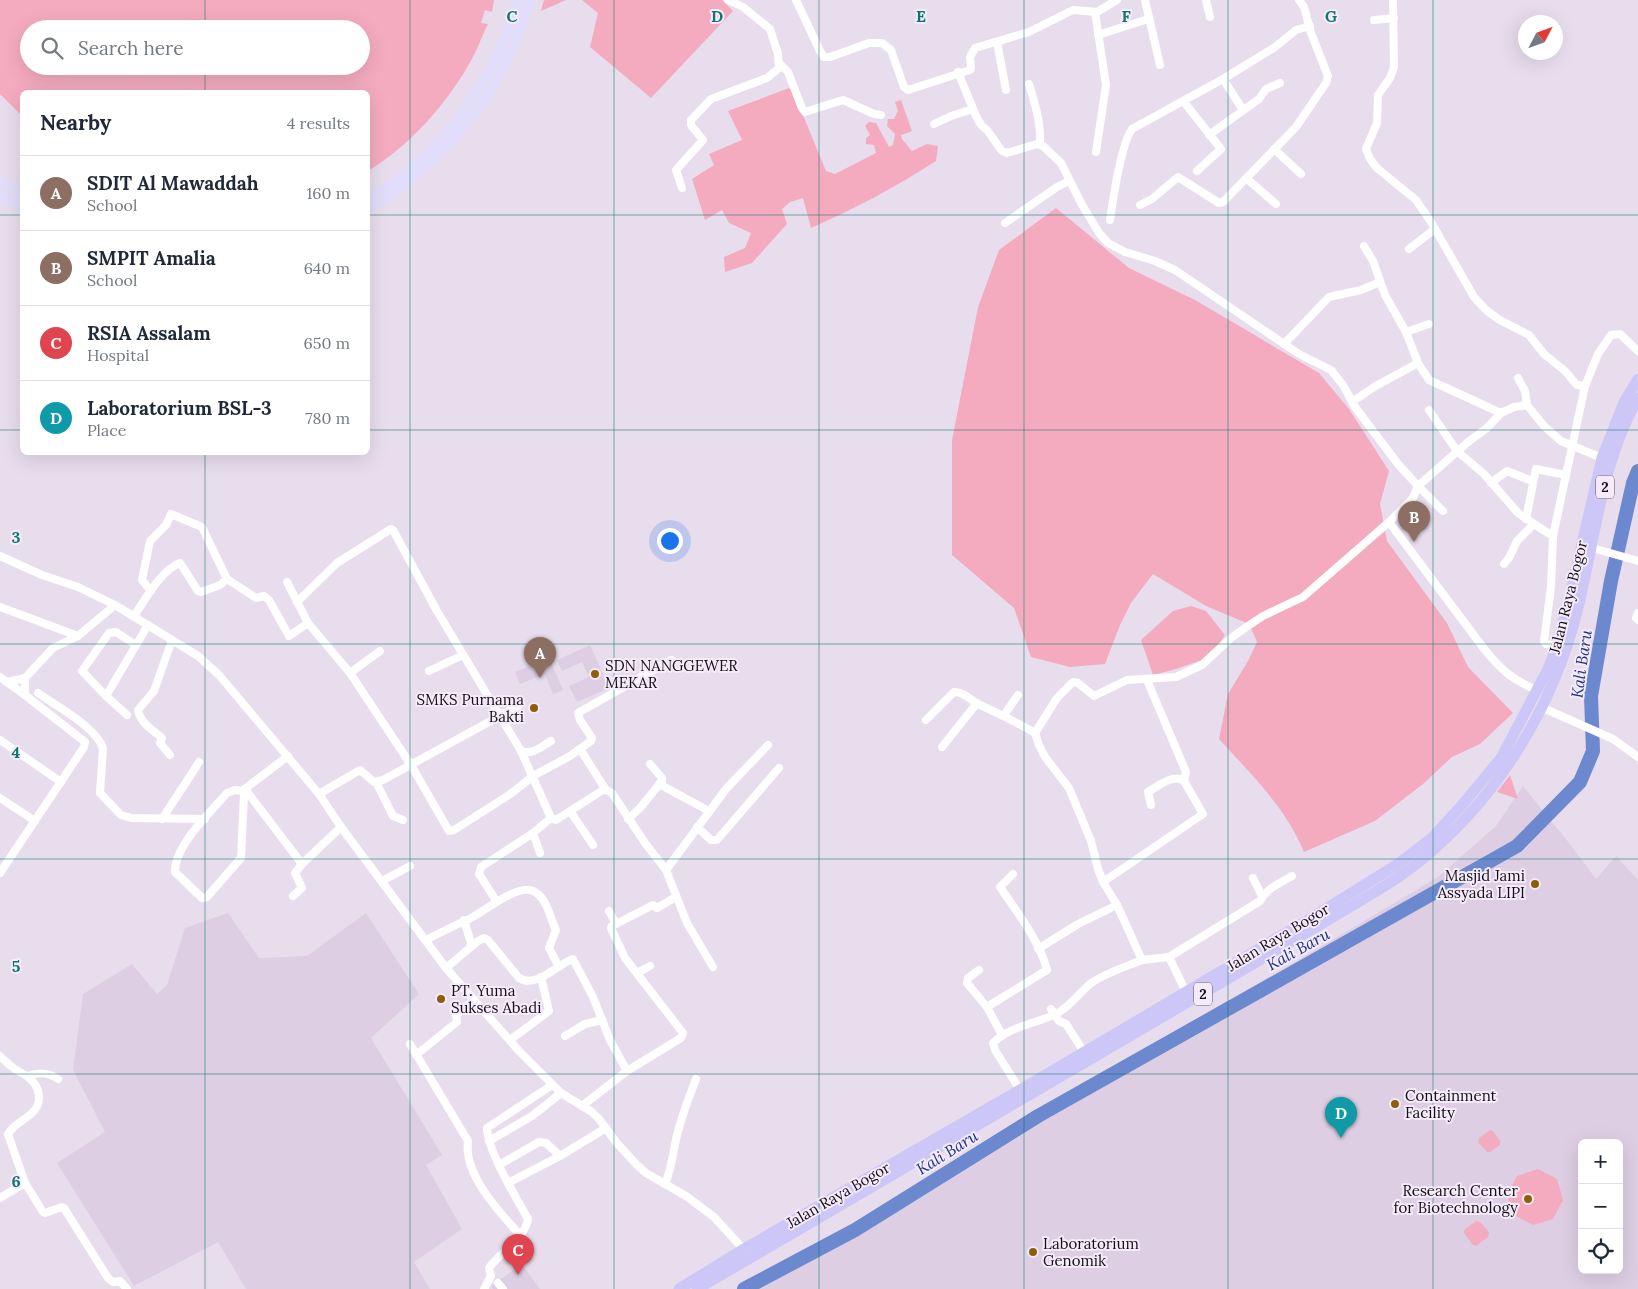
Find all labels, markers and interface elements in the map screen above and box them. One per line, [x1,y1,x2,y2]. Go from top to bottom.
text: C [506,6,518,26]
text: D [711,6,723,26]
text: E [916,6,926,26]
text: F [1121,6,1131,26]
text: G [1325,6,1337,26]
north arrow [1518,15,1563,60]
search box [20,20,370,75]
icon: search [38,34,66,62]
text: Search here [78,36,184,60]
text: Nearby [40,109,111,136]
text: 4 results [287,113,350,133]
text: SDIT Al Mawaddah [87,171,259,195]
text: A [51,183,61,203]
text: 160 m [306,183,350,203]
text: School [87,195,137,215]
text: SMPIT Amalia [87,246,216,270]
text: B [51,258,61,278]
text: 640 m [304,258,350,278]
text: School [87,270,137,290]
text: RSIA Assalam [87,321,211,345]
text: C [50,333,62,353]
text: 650 m [304,333,350,353]
text: Hospital [87,345,149,365]
text: Laboratorium BSL-3 [87,396,272,420]
text: D [50,408,62,428]
text: 780 m [305,408,350,428]
text: Place [87,420,126,440]
road number: 2 [1596,476,1614,498]
pin: B [1398,501,1430,542]
text: 3 [12,527,21,547]
your location [657,528,683,554]
street label: Jalan Raya Bogor [1544,538,1591,657]
water label: Kali Baru [1566,628,1596,699]
pin: A [524,637,556,678]
place label: SDN NANGGEWER MEKAR [605,656,738,692]
marker: SDN NANGGEWER MEKAR [589,668,601,680]
place label: SMKS Purnama Bakti [416,690,524,726]
marker: SMKS Purnama Bakti [528,702,540,714]
text: 4 [12,742,21,762]
place label: Masjid Jami Assyada LIPI [1437,866,1525,902]
marker: Masjid Jami Assyada LIPI [1529,878,1541,890]
street label: Jalan Raya Bogor [1222,899,1333,976]
water label: Kali Baru [1263,923,1333,974]
text: 5 [12,956,21,976]
place label: PT. Yuma Sukses Abadi [451,981,541,1017]
road number: 2 [1194,982,1212,1006]
marker: PT. Yuma Sukses Abadi [435,993,447,1005]
place label: Containment Facility [1405,1086,1497,1122]
pin: D [1325,1097,1357,1138]
marker: Containment Facility [1389,1098,1401,1110]
water label: Kali Baru [913,1125,982,1179]
map controls [1578,1139,1623,1274]
button: + [1578,1139,1623,1184]
street label: Jalan Raya Bogor [782,1157,893,1233]
text: 6 [11,1171,21,1191]
place label: Research Center for Biotechnology [1394,1181,1519,1217]
button: − [1578,1184,1623,1229]
marker: Research Center for Biotechnology [1522,1193,1534,1205]
button: locate [1578,1229,1623,1274]
pin: C [502,1234,534,1275]
place label: Laboratorium Genomik [1043,1234,1139,1270]
marker: Laboratorium Genomik [1027,1246,1039,1258]

